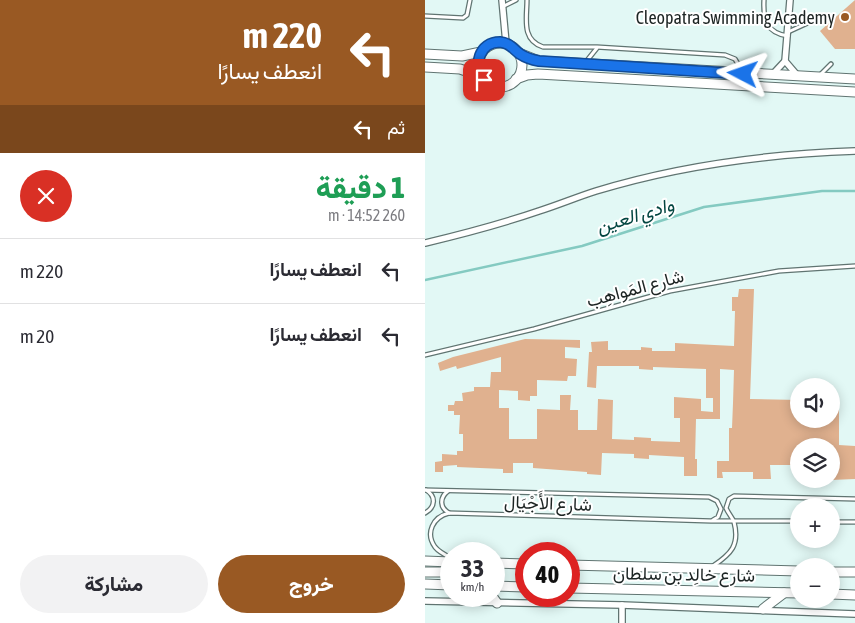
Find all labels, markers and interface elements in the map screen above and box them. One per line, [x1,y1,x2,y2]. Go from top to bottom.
place label: Cleopatra Swimming Academy [636,7,835,28]
marker: Cleopatra Swimming Academy [839,11,851,23]
text: 220 m [243,15,322,55]
icon: left [340,20,405,85]
position arrow [716,47,768,99]
text: انعطف يسارًا [217,58,322,84]
pin [463,59,505,101]
icon: arrive [470,66,498,94]
icon: left [349,115,377,143]
text: ثم [387,116,405,138]
button: close [20,170,72,222]
text: 1 دقيقة [316,170,405,204]
water label: وادي العين [594,193,678,242]
text: 260 m · 14:52 [328,206,405,224]
icon: left [377,257,405,285]
text: انعطف يسارًا [269,258,362,280]
text: 220 m [20,260,63,282]
street label: شارع المَواهِب [584,265,686,313]
icon: left [377,322,405,350]
text: انعطف يسارًا [269,323,362,345]
text: 20 m [20,325,54,347]
map controls [790,378,840,608]
button: sound [790,378,840,428]
button: layers [790,438,840,488]
street label: شارع الأَجْيَال [504,489,592,517]
button: + [790,498,840,548]
speed limit sign: 40 [515,542,580,607]
text: 33 [461,554,484,582]
button: مشاركة [20,555,208,613]
button: خروج [218,555,405,613]
button: − [790,558,840,608]
street label: شارع خالِد بن سلطان [613,562,755,588]
text: km/h [461,580,484,594]

